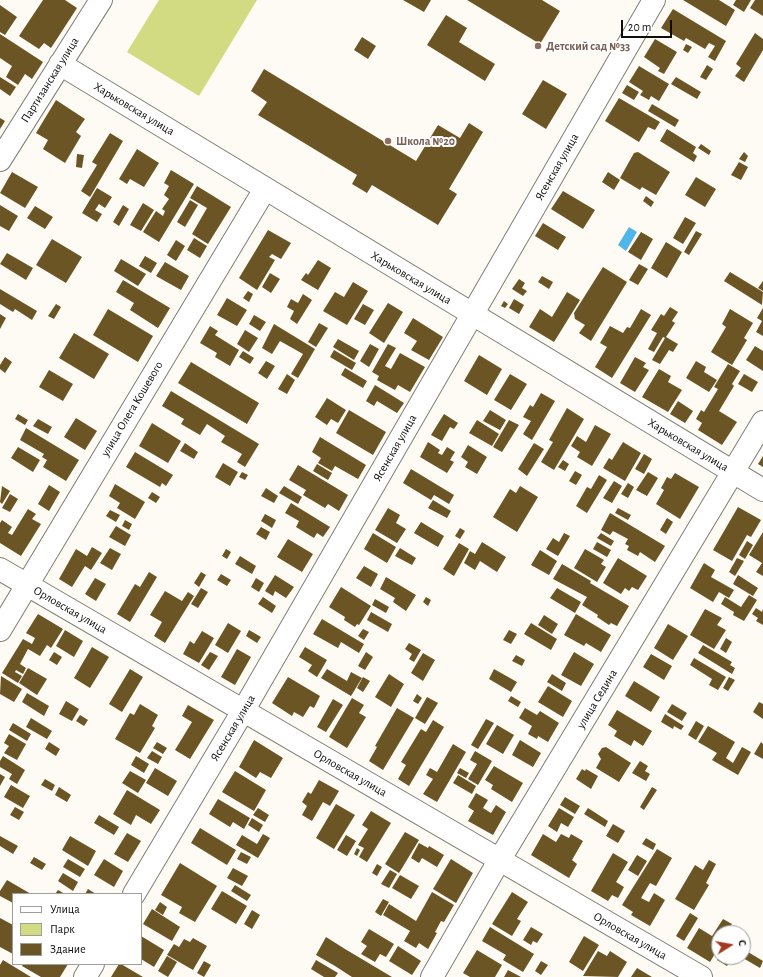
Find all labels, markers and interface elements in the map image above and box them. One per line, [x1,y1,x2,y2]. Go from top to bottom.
scale bar [623,12,674,38]
text: 20 m [628,21,651,33]
street label: Партизанская улица [18,35,82,125]
place label: Детский сад №33 [546,39,630,53]
marker: Детский сад №33 [533,41,543,51]
street label: Харьковская улица [91,79,177,139]
street label: Ясенская улица [532,131,582,203]
place label: Школа №20 [396,134,455,148]
marker: Школа №20 [383,136,393,146]
street label: Харьковская улица [368,248,454,308]
street label: улица Олега Кошевого [98,359,166,459]
street label: Ясенская улица [370,412,420,484]
street label: Харьковская улица [645,415,731,475]
street label: Орловская улица [31,583,109,637]
street label: улица Седина [574,667,620,731]
street label: Ясенская улица [208,692,258,764]
street label: Орловская улица [311,746,389,800]
legend [12,893,142,965]
text: Улица [50,903,80,915]
street label: Орловская улица [591,909,669,963]
text: Парк [50,923,75,935]
north arrow [711,925,751,965]
text: С [736,939,748,947]
text: Здание [50,943,86,955]

